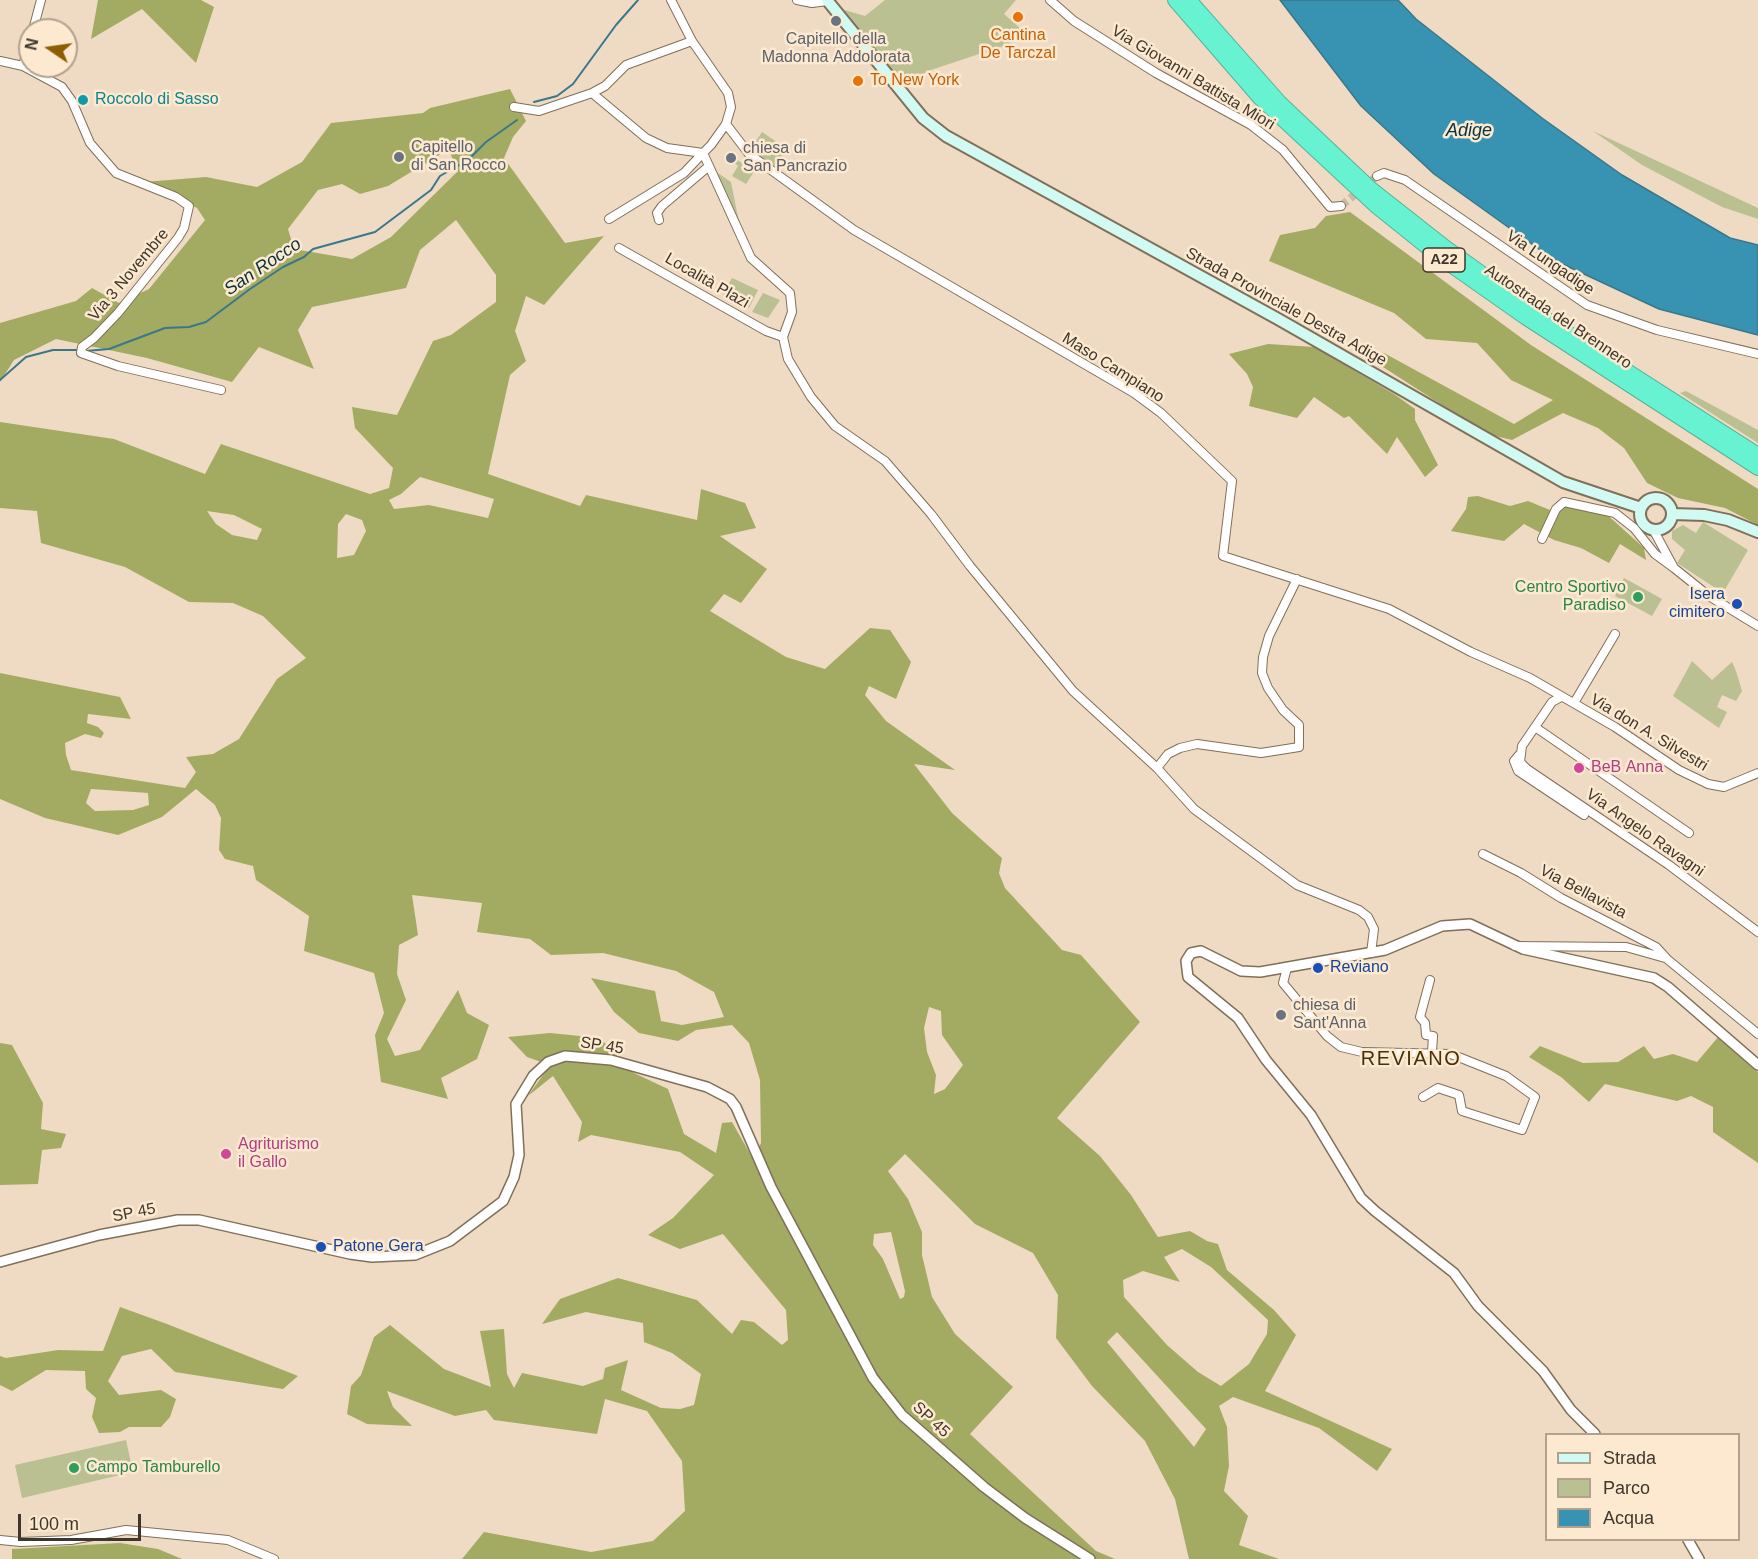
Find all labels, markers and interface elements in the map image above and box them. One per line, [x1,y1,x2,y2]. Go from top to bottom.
marker: Cantina De Tarczal [1011,10,1025,24]
marker: Capitello della Madonna Addolorata [829,14,843,28]
north arrow [18,18,78,78]
street label: Via Giovanni Battista Miori [1108,22,1278,134]
place label: Cantina De Tarczal [980,26,1056,64]
place label: Capitello della Madonna Addolorata [762,30,910,68]
text: N [22,37,42,52]
place label: To New York [870,71,959,91]
marker: To New York [851,74,865,88]
place label: Roccolo di Sasso [95,90,219,110]
marker: Roccolo di Sasso [76,93,90,107]
water label: Adige [1446,120,1492,142]
place label: Capitello di San Rocco [411,138,506,176]
place label: chiesa di San Pancrazio [743,139,847,177]
marker: Capitello di San Rocco [392,150,406,164]
marker: chiesa di San Pancrazio [724,151,738,165]
street label: Via 3 Novembre [85,225,173,325]
street label: Via Lungadige [1502,227,1598,299]
water label: San Rocco [220,233,306,301]
street label: Strada Provinciale Destra Adige [1182,244,1390,370]
road number: A22 [1423,248,1465,272]
street label: Località Plazi [661,249,753,313]
street label: Autostrada del Brennero [1481,261,1635,373]
street label: Maso Campiano [1059,329,1167,407]
place label: Centro Sportivo Paradiso [1515,578,1626,616]
place label: Isera cimitero [1669,585,1725,623]
marker: Centro Sportivo Paradiso [1631,590,1645,604]
marker: Isera cimitero [1730,597,1744,611]
street label: Via don A. Silvestri [1587,690,1711,776]
place label: BeB Anna [1591,758,1663,778]
marker: BeB Anna [1572,761,1586,775]
street label: Via Angelo Ravagni [1582,785,1708,881]
street label: Via Bellavista [1536,861,1630,923]
place label: Reviano [1330,958,1389,978]
marker: Reviano [1311,961,1325,975]
place label: chiesa di Sant'Anna [1293,996,1366,1034]
marker: chiesa di Sant'Anna [1274,1008,1288,1022]
street label: SP 45 [579,1033,625,1059]
district label: REVIANO [1361,1047,1461,1071]
place label: Agriturismo il Gallo [238,1135,319,1173]
marker: Agriturismo il Gallo [219,1147,233,1161]
street label: SP 45 [111,1199,157,1227]
place label: Patone Gera [333,1237,424,1257]
marker: Patone Gera [314,1240,328,1254]
street label: SP 45 [909,1398,953,1442]
legend [1545,1433,1740,1541]
text: Strada [1603,1448,1656,1468]
place label: Campo Tamburello [86,1458,220,1478]
marker: Campo Tamburello [67,1461,81,1475]
text: Parco [1603,1478,1650,1498]
scale bar [21,1502,144,1540]
text: Acqua [1603,1508,1654,1528]
text: 100 m [29,1514,79,1534]

